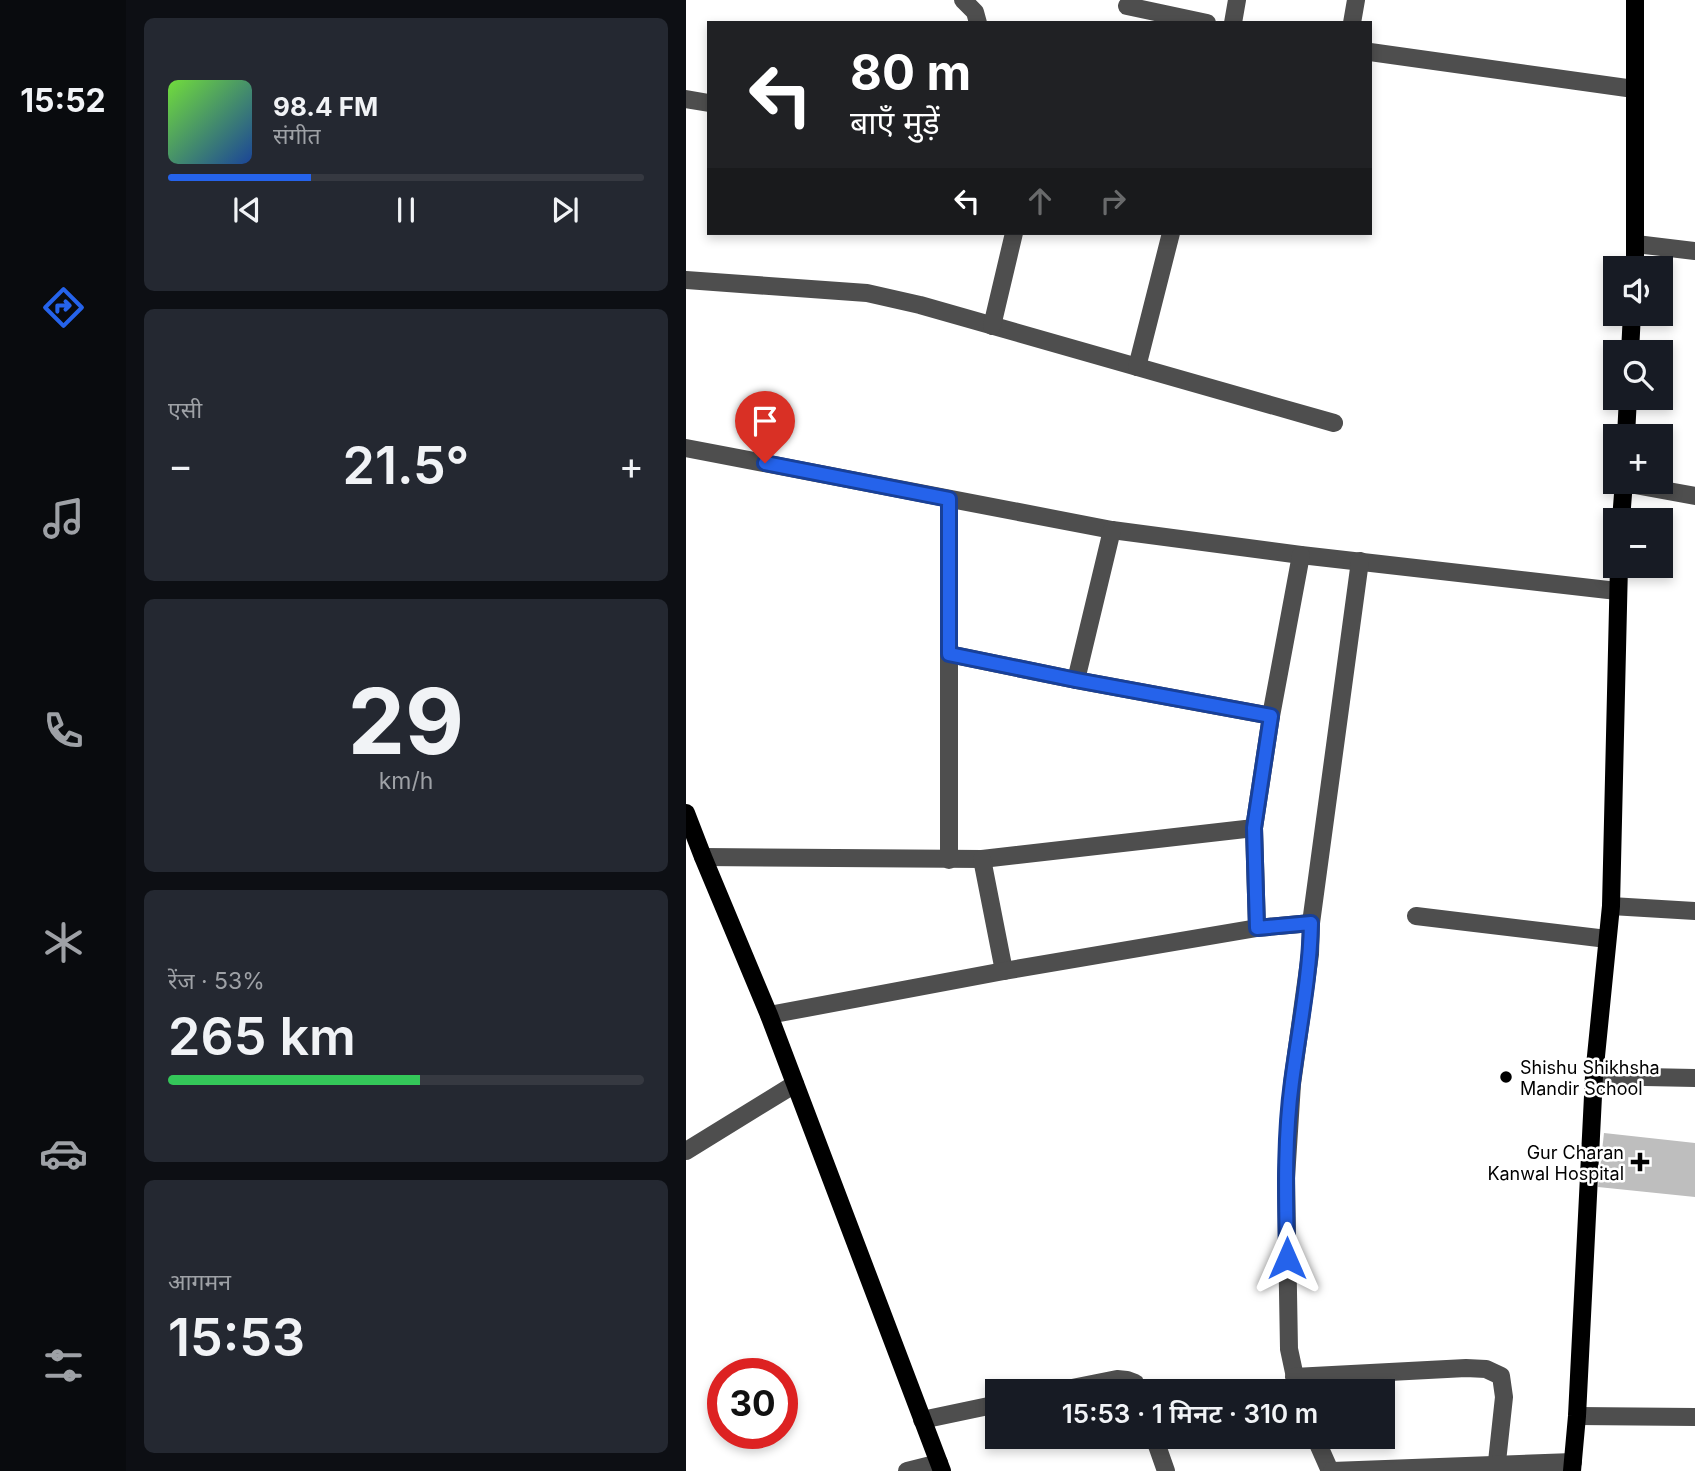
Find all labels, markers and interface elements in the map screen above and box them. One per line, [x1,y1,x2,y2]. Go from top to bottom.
text: 80 m [850,43,971,102]
icon: left [735,49,826,140]
text: 15:52 [20,81,106,120]
text: 98.4 FM [273,91,378,122]
text: बाएँ मुड़ें [850,103,940,142]
text: संगीत [273,122,321,150]
icon: left [948,182,986,220]
icon: ahead [1021,182,1059,220]
icon: right [1094,182,1132,220]
icon: previous [228,191,266,229]
icon: pause [387,191,425,229]
icon: next [546,191,584,229]
map controls [1603,256,1673,578]
button: sound [1603,256,1673,326]
icon: directions [39,283,88,332]
button: search [1603,340,1673,410]
pin [735,391,795,463]
text: एसी [168,396,202,424]
icon: arrive [746,402,784,440]
button: + [1603,424,1673,494]
text: 21.5° [343,434,469,497]
text: − [168,442,193,488]
text: + [619,442,644,488]
icon: music [39,494,88,543]
button: − [1603,508,1673,578]
text: 29 [348,666,464,776]
icon: phone [39,706,88,755]
text: km/h [379,767,433,795]
icon: climate [39,918,88,967]
text: रेंज · 53% [168,967,265,995]
text: 265 km [168,1005,356,1068]
place label: Shishu Shikhsha Mandir School [1520,1057,1660,1099]
marker: Shishu Shikhsha Mandir School [1498,1069,1514,1085]
icon: car [39,1129,88,1178]
place label: Gur Charan Kanwal Hospital [1487,1142,1624,1184]
marker: Gur Charan Kanwal Hospital [1630,1152,1650,1172]
position arrow [1250,1221,1324,1295]
text: आगमन [168,1268,231,1296]
text: 15:53 [168,1306,305,1369]
icon: filters [39,1341,88,1390]
speed limit sign: 30 [707,1358,798,1449]
text: 15:53 · 1 मिनट · 310 m [1062,1398,1318,1429]

